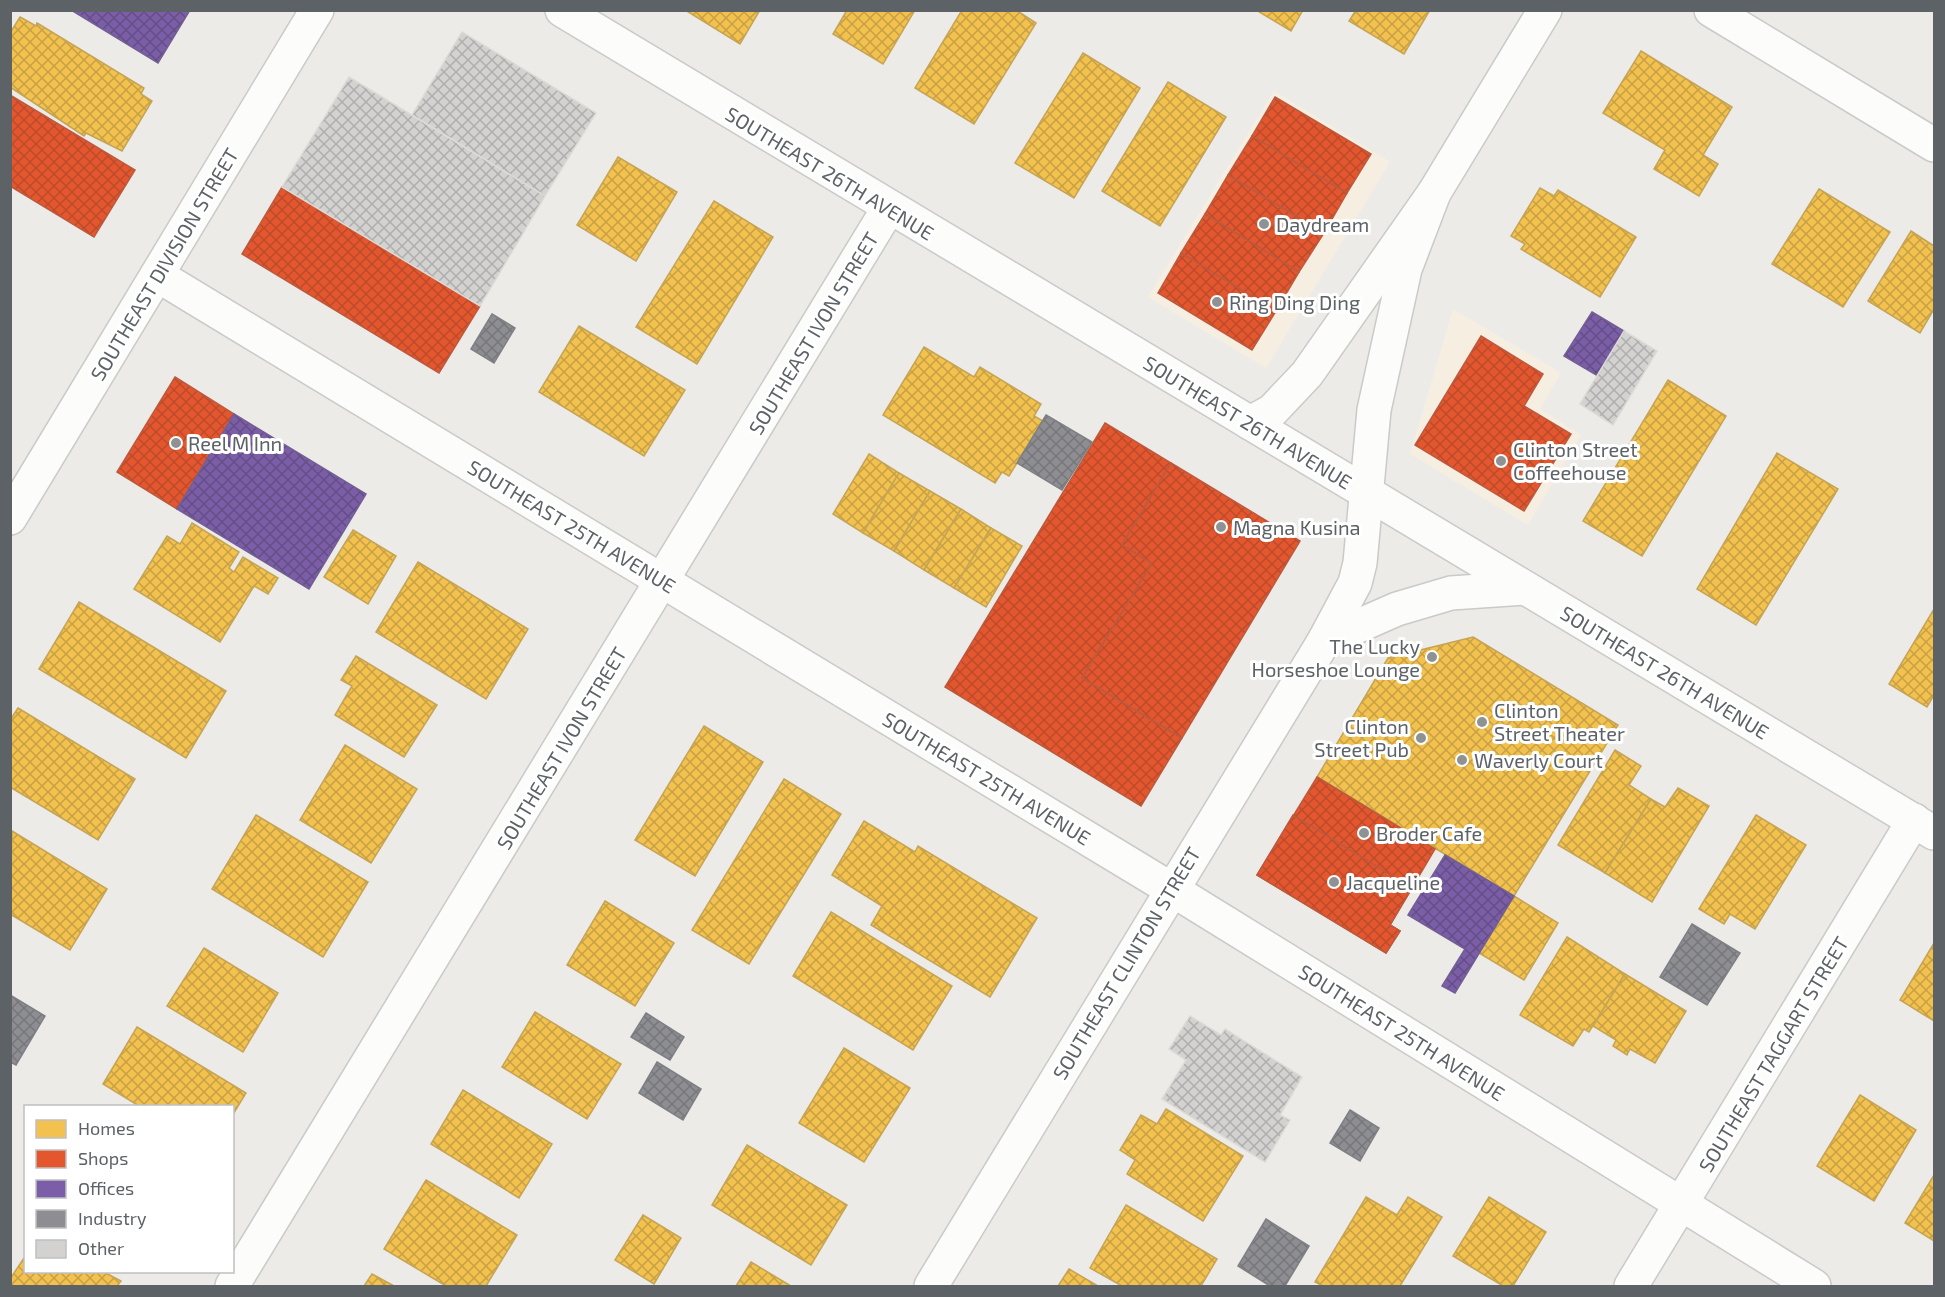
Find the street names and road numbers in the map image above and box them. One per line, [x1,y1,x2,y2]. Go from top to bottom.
street label: SOUTHEAST 26TH AVENUE [721,101,939,245]
street label: SOUTHEAST DIVISION STREET [85,143,243,385]
street label: SOUTHEAST IVON STREET [743,227,883,439]
street label: SOUTHEAST 26TH AVENUE [1139,350,1357,494]
street label: SOUTHEAST 25TH AVENUE [464,454,680,598]
street label: SOUTHEAST 26TH AVENUE [1556,600,1774,744]
street label: SOUTHEAST IVON STREET [491,642,631,854]
street label: SOUTHEAST 25TH AVENUE [879,706,1095,850]
street label: SOUTHEAST CLINTON STREET [1047,842,1205,1084]
street label: SOUTHEAST TAGGART STREET [1693,932,1853,1176]
street label: SOUTHEAST 25TH AVENUE [1295,959,1509,1105]

